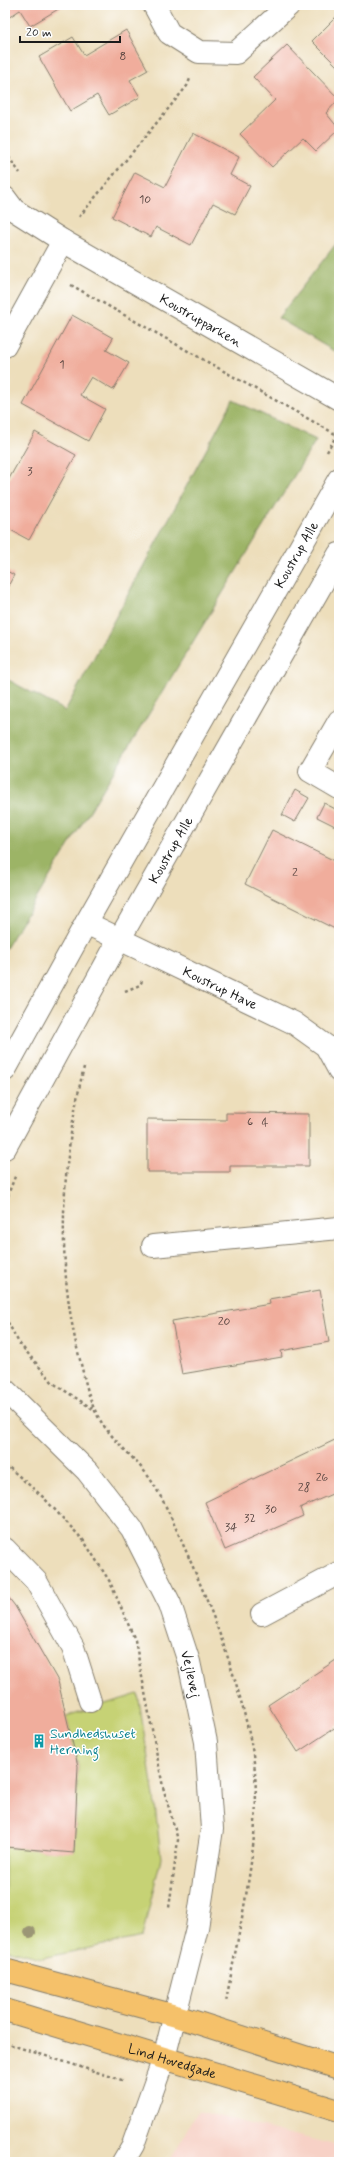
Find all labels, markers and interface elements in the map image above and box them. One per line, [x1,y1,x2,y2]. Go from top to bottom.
scale bar [20,18,120,44]
text: 20 m [26,25,52,41]
house number: 8 [120,49,126,65]
house number: 10 [139,192,151,208]
street label: Koustrupparken [156,290,245,352]
house number: 1 [59,357,65,373]
house number: 3 [27,464,33,480]
street label: Koustrup Alle [271,518,323,592]
street label: Koustrup Alle [145,813,198,887]
house number: 2 [292,865,298,881]
street label: Koustrup Have [179,963,261,1014]
house number: 6 [247,1114,253,1130]
house number: 4 [262,1115,269,1131]
house number: 20 [218,1314,231,1330]
house number: 26 [316,1470,329,1486]
house number: 28 [298,1480,310,1496]
house number: 30 [265,1502,277,1518]
house number: 32 [244,1511,256,1527]
house number: 34 [225,1520,237,1536]
street label: Vejlevej [176,1648,204,1700]
place label: Sundhedshuset Herning [50,1725,136,1761]
building icon: Sundhedshuset Herning [31,1733,47,1749]
street label: Lind Hovedgade [126,2040,219,2084]

